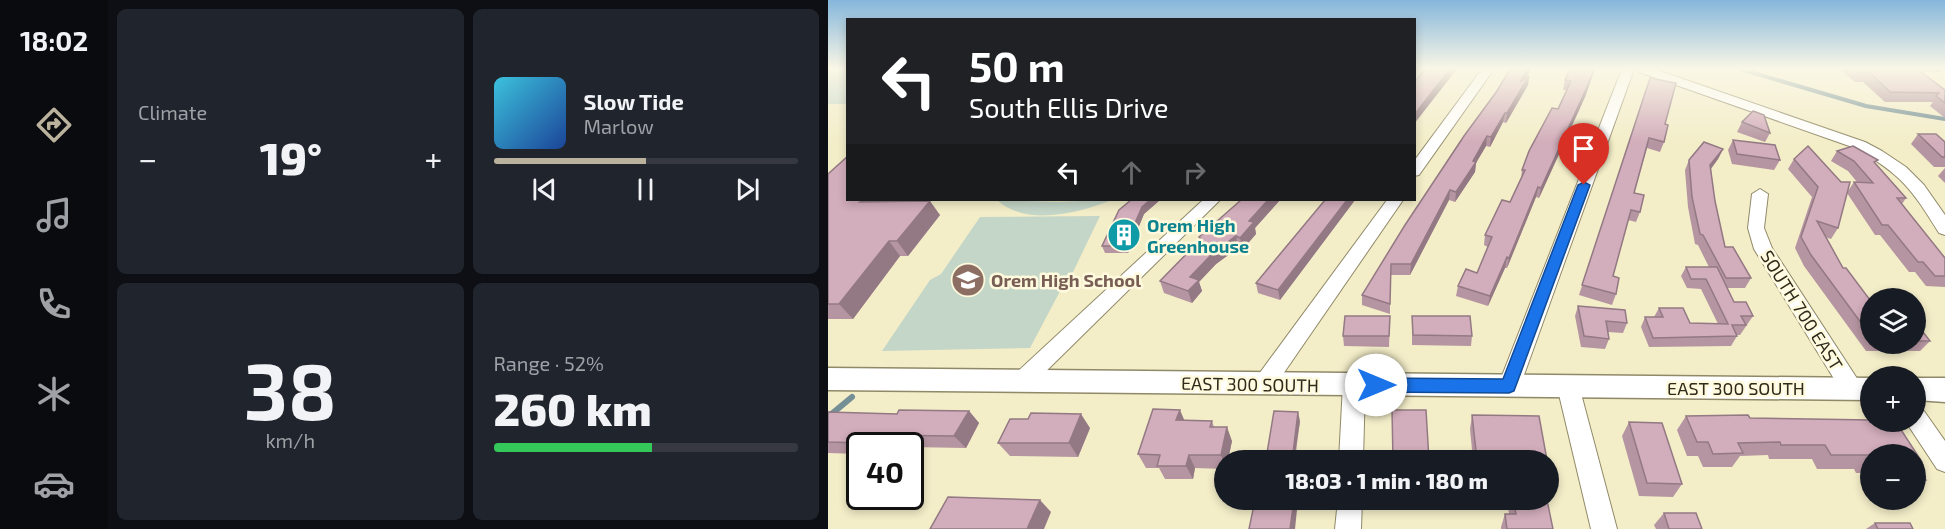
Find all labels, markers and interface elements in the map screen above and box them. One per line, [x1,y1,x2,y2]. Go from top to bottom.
text: 18:02 [20,24,88,56]
text: 50 m [969,40,1065,90]
icon: left [870,42,948,120]
text: Slow Tide [584,88,684,114]
text: South Ellis Drive [969,91,1169,123]
text: Climate [138,100,207,124]
icon: directions [33,104,75,146]
text: Marlow [584,114,654,138]
pin [1558,123,1609,185]
text: 19° [260,130,322,184]
icon: arrive [1567,132,1600,165]
text: − [138,138,157,178]
text: + [424,138,442,178]
icon: left [1052,156,1085,189]
icon: ahead [1115,156,1148,189]
icon: right [1178,156,1211,189]
icon: previous [528,173,561,206]
icon: pause [629,173,662,206]
icon: next [731,173,764,206]
icon: music [33,194,75,236]
place label: Orem High Greenhouse [1147,214,1249,257]
building icon: Orem High Greenhouse [1106,217,1142,253]
street label: SOUTH 700 EAST [1756,246,1848,375]
school or university icon: Orem High School [950,262,986,298]
place label: Orem High School [991,269,1141,291]
icon: phone [33,283,75,325]
map controls [1860,288,1926,510]
button: layers [1860,288,1926,354]
text: 38 [244,342,337,436]
text: Range · 52% [494,351,604,375]
position arrow [1344,353,1408,417]
button: + [1860,366,1926,432]
street label: EAST 300 SOUTH [1181,372,1319,396]
icon: climate [33,373,75,415]
street label: EAST 300 SOUTH [1667,377,1805,399]
text: 260 km [494,381,652,435]
text: km/h [265,428,315,452]
speed limit sign: 40 [846,432,924,510]
button: − [1860,444,1926,510]
icon: car [33,463,75,505]
text: 18:03 · 1 min · 180 m [1285,467,1488,493]

